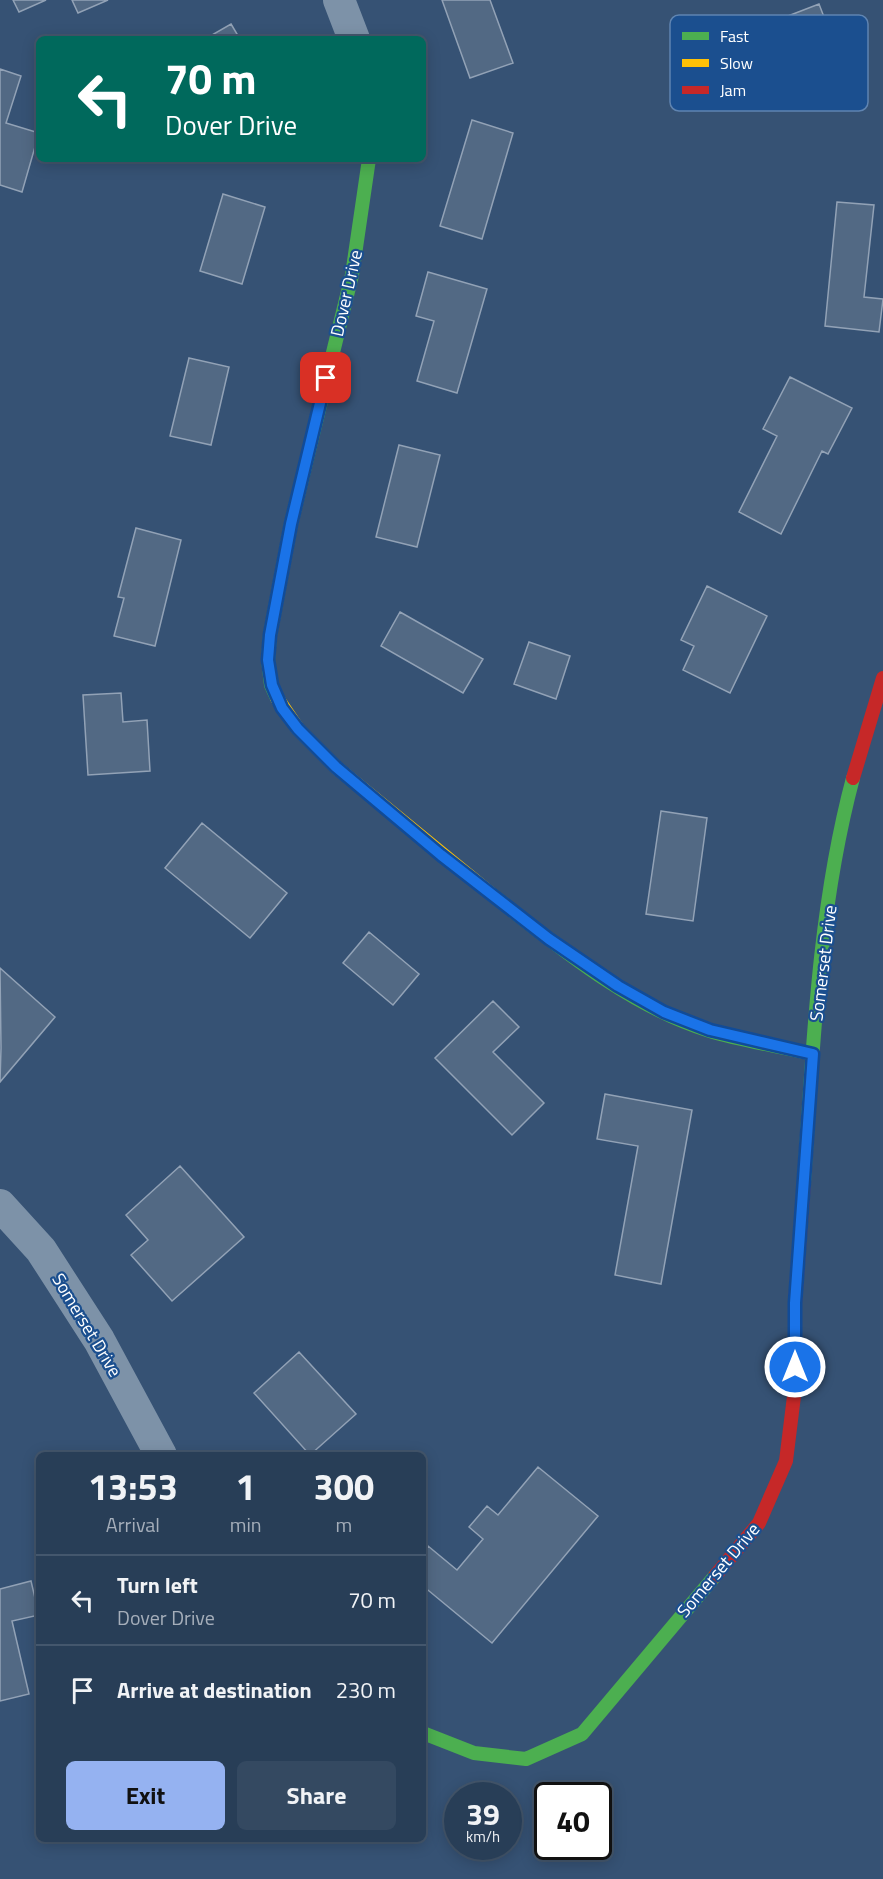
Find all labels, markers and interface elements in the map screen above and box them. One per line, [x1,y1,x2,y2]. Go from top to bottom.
legend [670,15,868,111]
text: Fast [720,24,749,48]
text: 70 m [165,46,257,110]
text: Slow [720,51,753,75]
icon: left [66,60,144,138]
text: Jam [720,78,746,102]
text: Dover Drive [165,104,297,145]
street label: Dover Drive [323,247,369,339]
pin [300,352,351,403]
icon: arrive [309,361,342,394]
street label: Somerset Drive [802,903,844,1023]
street label: Somerset Drive [45,1268,129,1382]
position arrow [763,1335,827,1399]
text: 13:53 [88,1459,178,1514]
text: 1 [236,1459,256,1514]
text: 300 [314,1459,374,1514]
text: Arrival [106,1509,160,1540]
text: min [230,1509,262,1540]
text: m [335,1509,352,1540]
street label: Somerset Drive [670,1517,766,1623]
text: Turn left [117,1568,198,1602]
text: 70 m [348,1583,396,1617]
icon: left [66,1584,99,1617]
text: Dover Drive [117,1602,215,1633]
text: Arrive at destination [117,1673,312,1707]
text: 230 m [336,1673,396,1707]
icon: arrive [66,1674,99,1707]
button: Exit [66,1761,225,1830]
button: Share [237,1761,396,1830]
speed limit sign: 40 [534,1782,612,1860]
text: 39 [466,1791,500,1837]
text: km/h [466,1825,500,1848]

